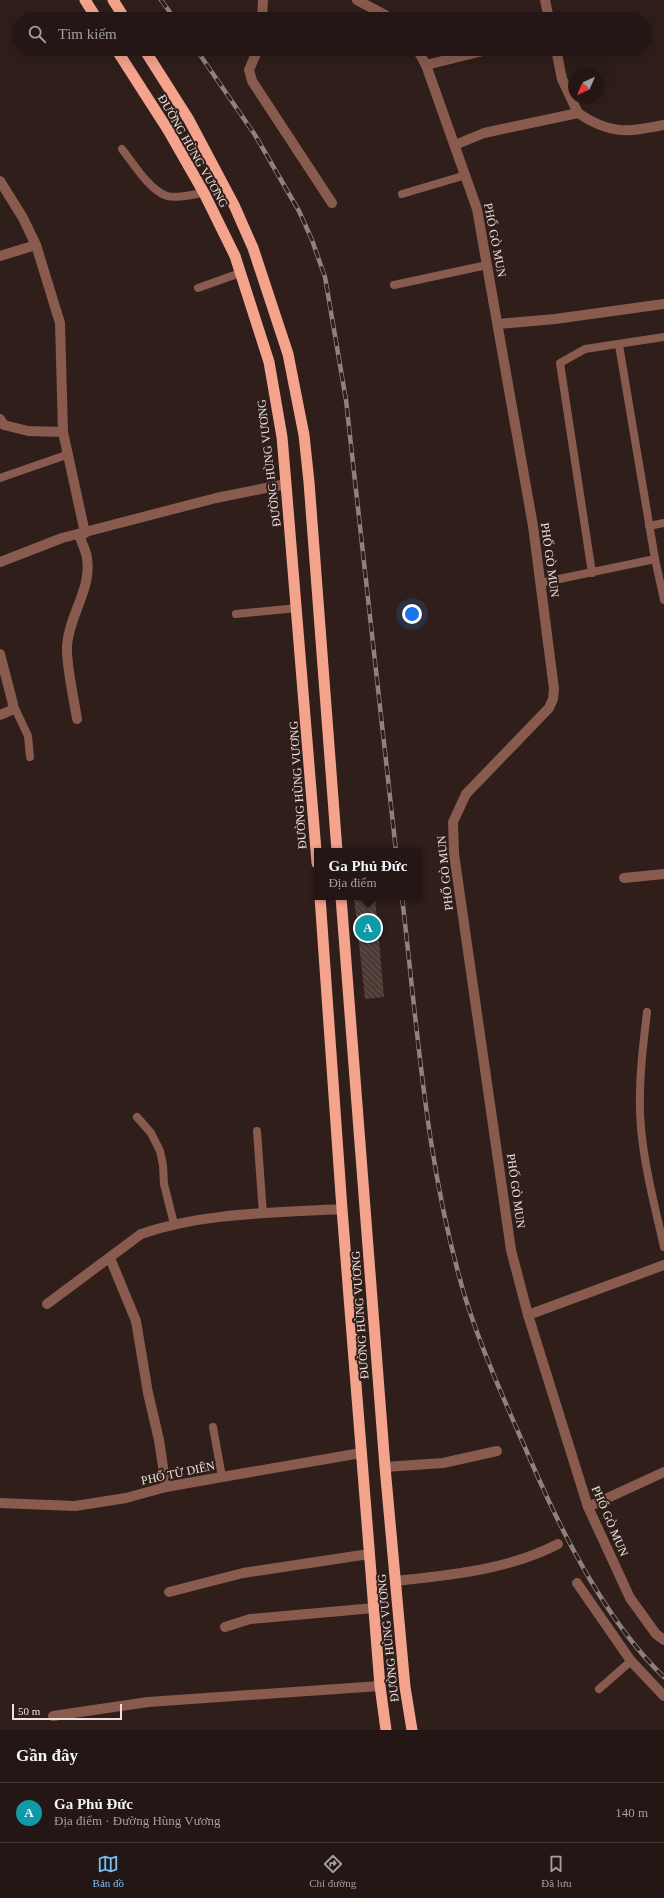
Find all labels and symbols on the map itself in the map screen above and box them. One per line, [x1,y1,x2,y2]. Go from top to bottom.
north arrow [568,68,604,104]
street label: ĐƯỜNG HÙNG VƯƠNG [155,92,231,210]
street label: PHỐ GÒ MUN [481,201,510,279]
street label: ĐƯỜNG HÙNG VƯƠNG [254,398,284,528]
street label: PHỐ GÒ MUN [538,522,563,599]
your location [402,604,422,624]
street label: ĐƯỜNG HÙNG VƯƠNG [287,720,309,850]
street label: PHỐ GÒ MUN [433,834,456,911]
pin: A [355,913,381,943]
street label: PHỐ GÒ MUN [504,1153,529,1230]
street label: ĐƯỜNG HÙNG VƯƠNG [349,1250,371,1380]
street label: PHỐ TỪ DIÊN [140,1457,217,1488]
street label: PHỐ GÒ MUN [589,1483,632,1559]
street label: ĐƯỜNG HÙNG VƯƠNG [374,1573,402,1703]
scale bar [12,1702,122,1721]

